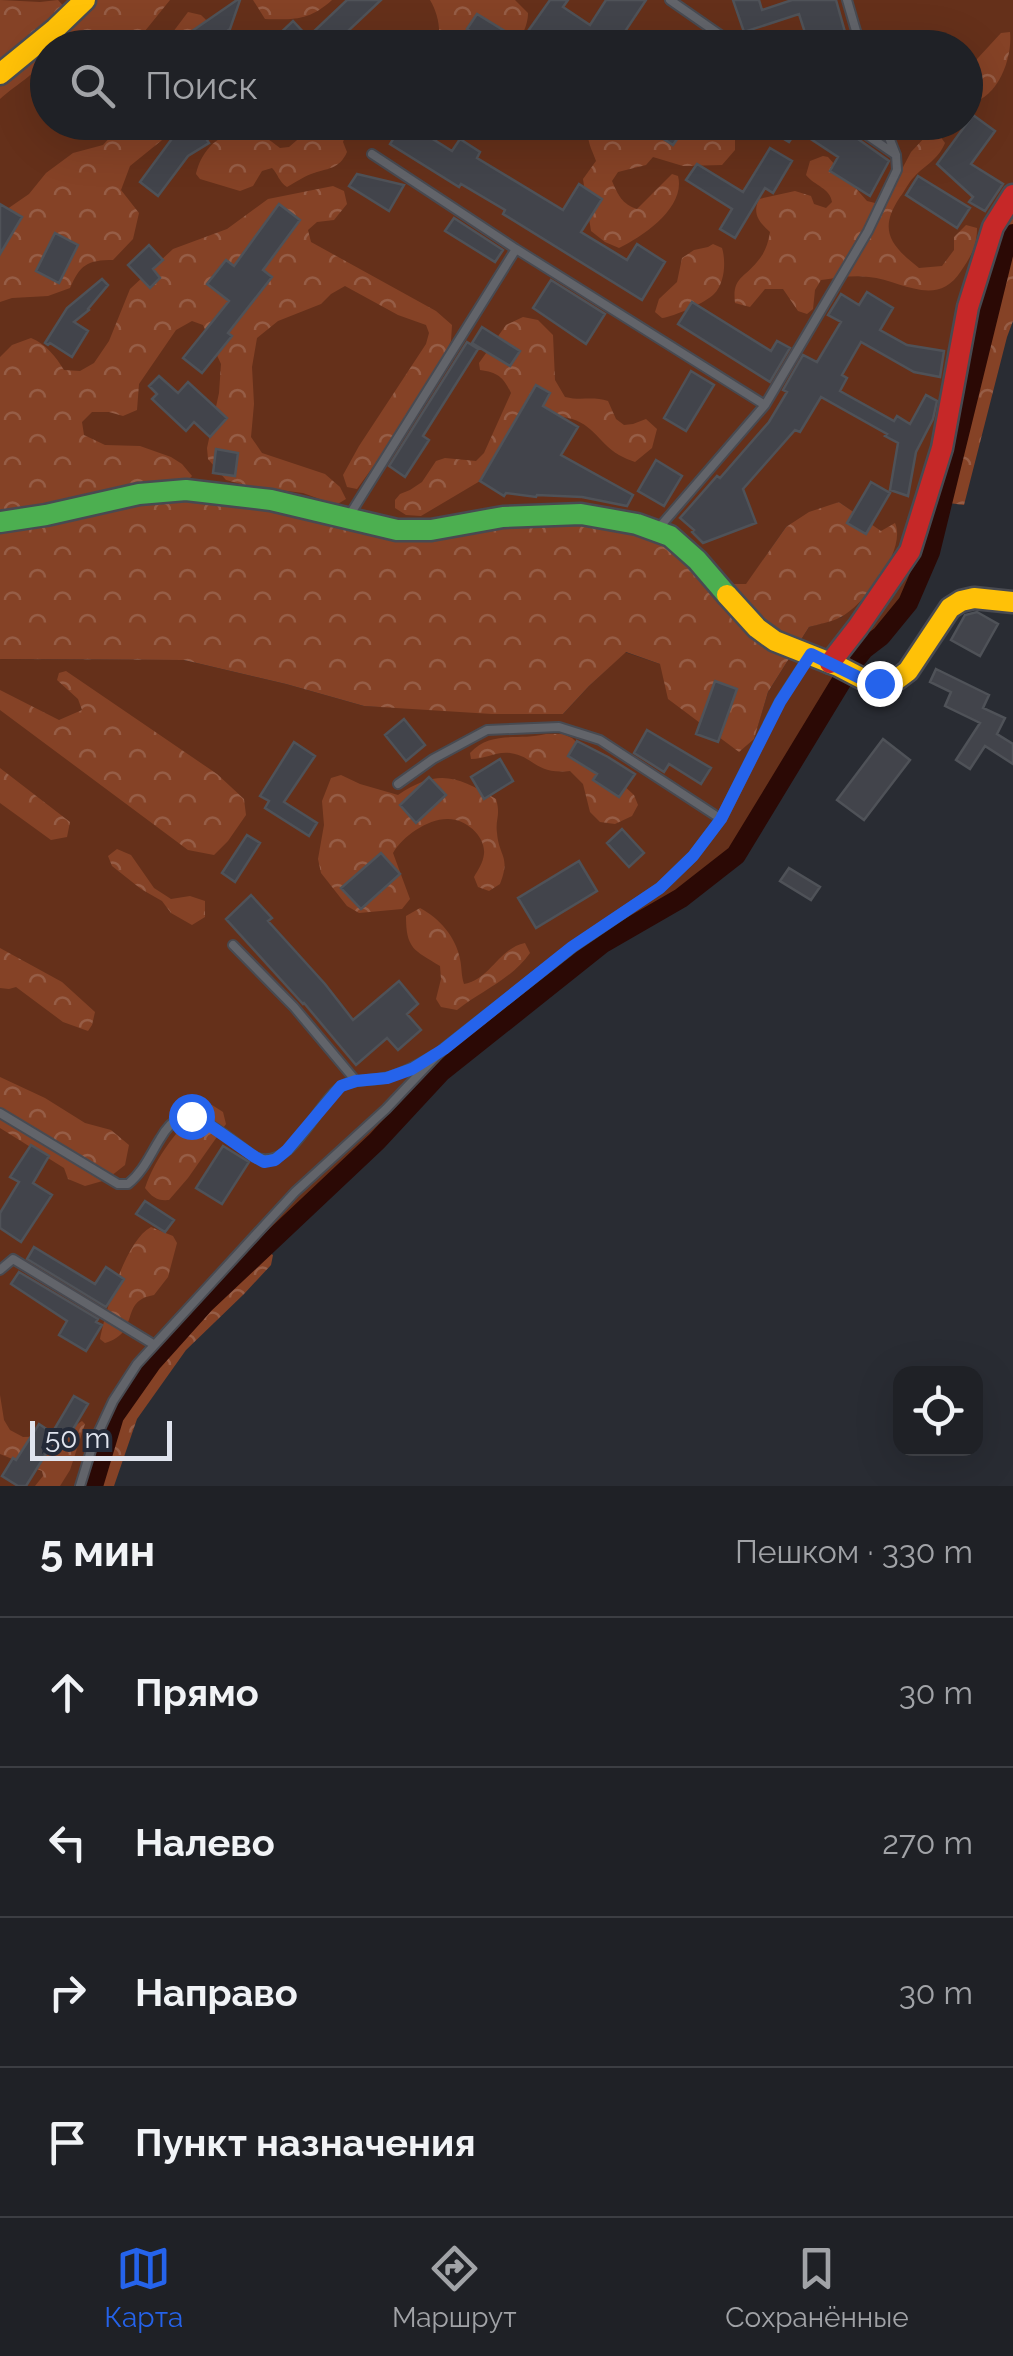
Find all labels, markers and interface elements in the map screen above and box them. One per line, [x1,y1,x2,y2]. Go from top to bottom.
search box [30,30,983,140]
icon: search [65,58,120,113]
text: Поиск [145,63,258,108]
route end [857,661,903,707]
route start [169,1094,215,1140]
map controls [893,1366,983,1456]
button: locate [893,1366,983,1456]
scale bar [30,1416,172,1460]
text: 50 m [45,1422,110,1455]
text: 5 мин [40,1527,155,1576]
text: Пешком · 330 m [735,1533,973,1570]
icon: ahead [40,1665,95,1720]
text: Прямо [135,1670,259,1715]
text: 30 m [899,1674,973,1711]
icon: left [40,1815,95,1870]
text: Налево [135,1820,275,1865]
text: 270 m [882,1824,973,1861]
icon: right [40,1965,95,2020]
text: Направо [135,1970,298,2015]
text: 30 m [899,1974,973,2011]
icon: arrive [40,2115,95,2170]
text: Пункт назначения [135,2120,476,2165]
tab: Карта [104,2241,183,2334]
tab: Маршрут [392,2241,517,2334]
tab: Сохранённые [725,2241,909,2334]

